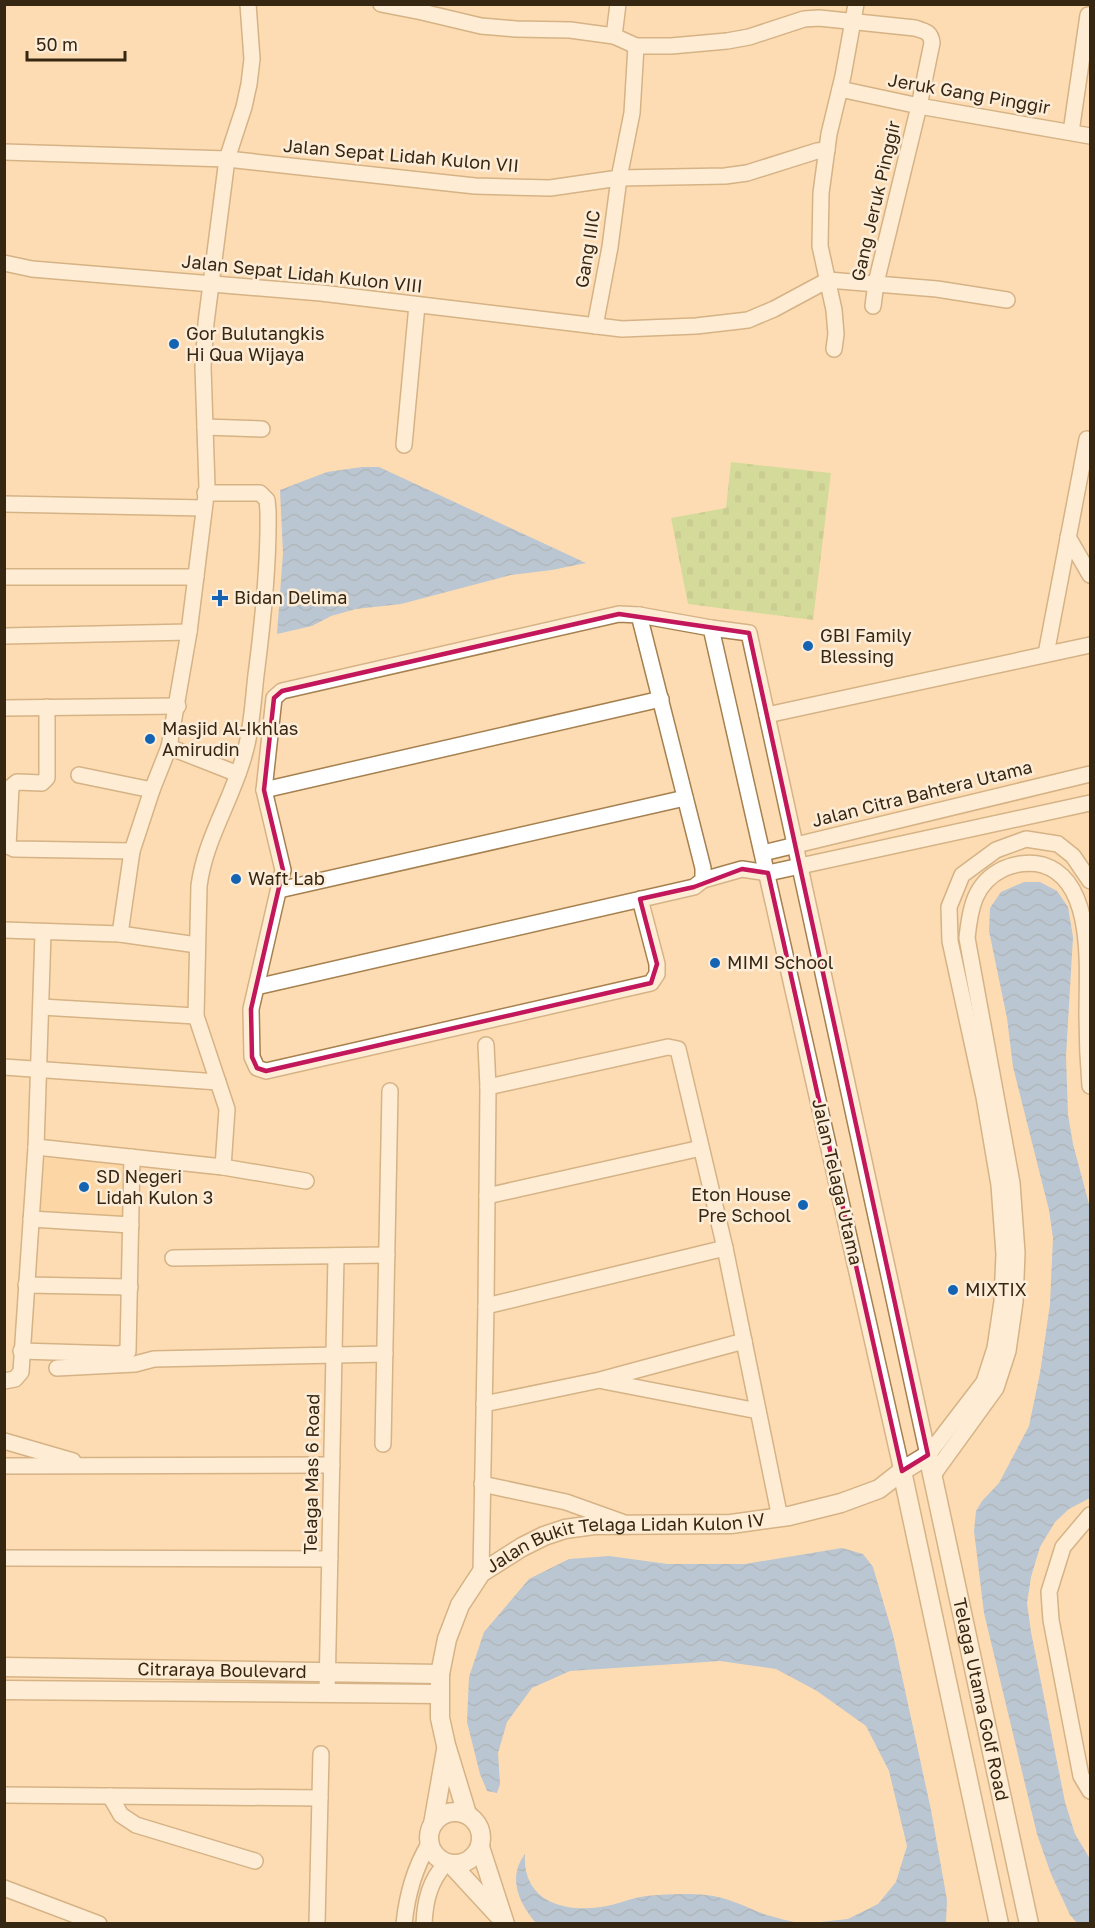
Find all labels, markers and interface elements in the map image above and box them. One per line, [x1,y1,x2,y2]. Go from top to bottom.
scale bar [27,24,124,62]
text: 50 m [36,33,78,55]
street label: Jeruk Gang Pinggir [886,68,1052,118]
street label: Gang Jeruk Pinggir [846,118,904,283]
street label: Jalan Sepat Lidah Kulon VII [282,134,520,176]
street label: Gang IIIC [570,208,604,289]
street label: Jalan Sepat Lidah Kulon VIII [181,249,424,297]
place label: Gor Bulutangkis Hi Qua Wijaya [186,322,325,365]
marker: Gor Bulutangkis Hi Qua Wijaya [167,337,181,351]
place label: Bidan Delima [234,586,347,608]
marker: Bidan Delima [211,589,229,607]
place label: GBI Family Blessing [820,624,912,667]
marker: GBI Family Blessing [801,639,815,653]
place label: Masjid Al-Ikhlas Amirudin [162,717,298,760]
marker: Masjid Al-Ikhlas Amirudin [143,732,157,746]
street label: Jalan Citra Bahtera Utama [809,755,1034,831]
place label: Waft Lab [248,867,325,889]
marker: Waft Lab [229,872,243,886]
place label: MIMI School [727,951,834,973]
marker: MIMI School [708,956,722,970]
street label: Jalan Telaga Utama [808,1097,868,1267]
place label: SD Negeri Lidah Kulon 3 [96,1165,213,1208]
marker: SD Negeri Lidah Kulon 3 [77,1180,91,1194]
place label: Eton House Pre School [691,1183,791,1226]
marker: Eton House Pre School [796,1198,810,1212]
place label: MIXTIX [965,1278,1027,1300]
marker: MIXTIX [946,1283,960,1297]
street label: Telaga Mas 6 Road [299,1393,323,1555]
street label: Jalan Bukit Telaga Lidah Kulon IV [481,1507,766,1577]
street label: Telaga Utama Golf Road [949,1596,1014,1803]
street label: Citraraya Boulevard [137,1657,307,1682]

